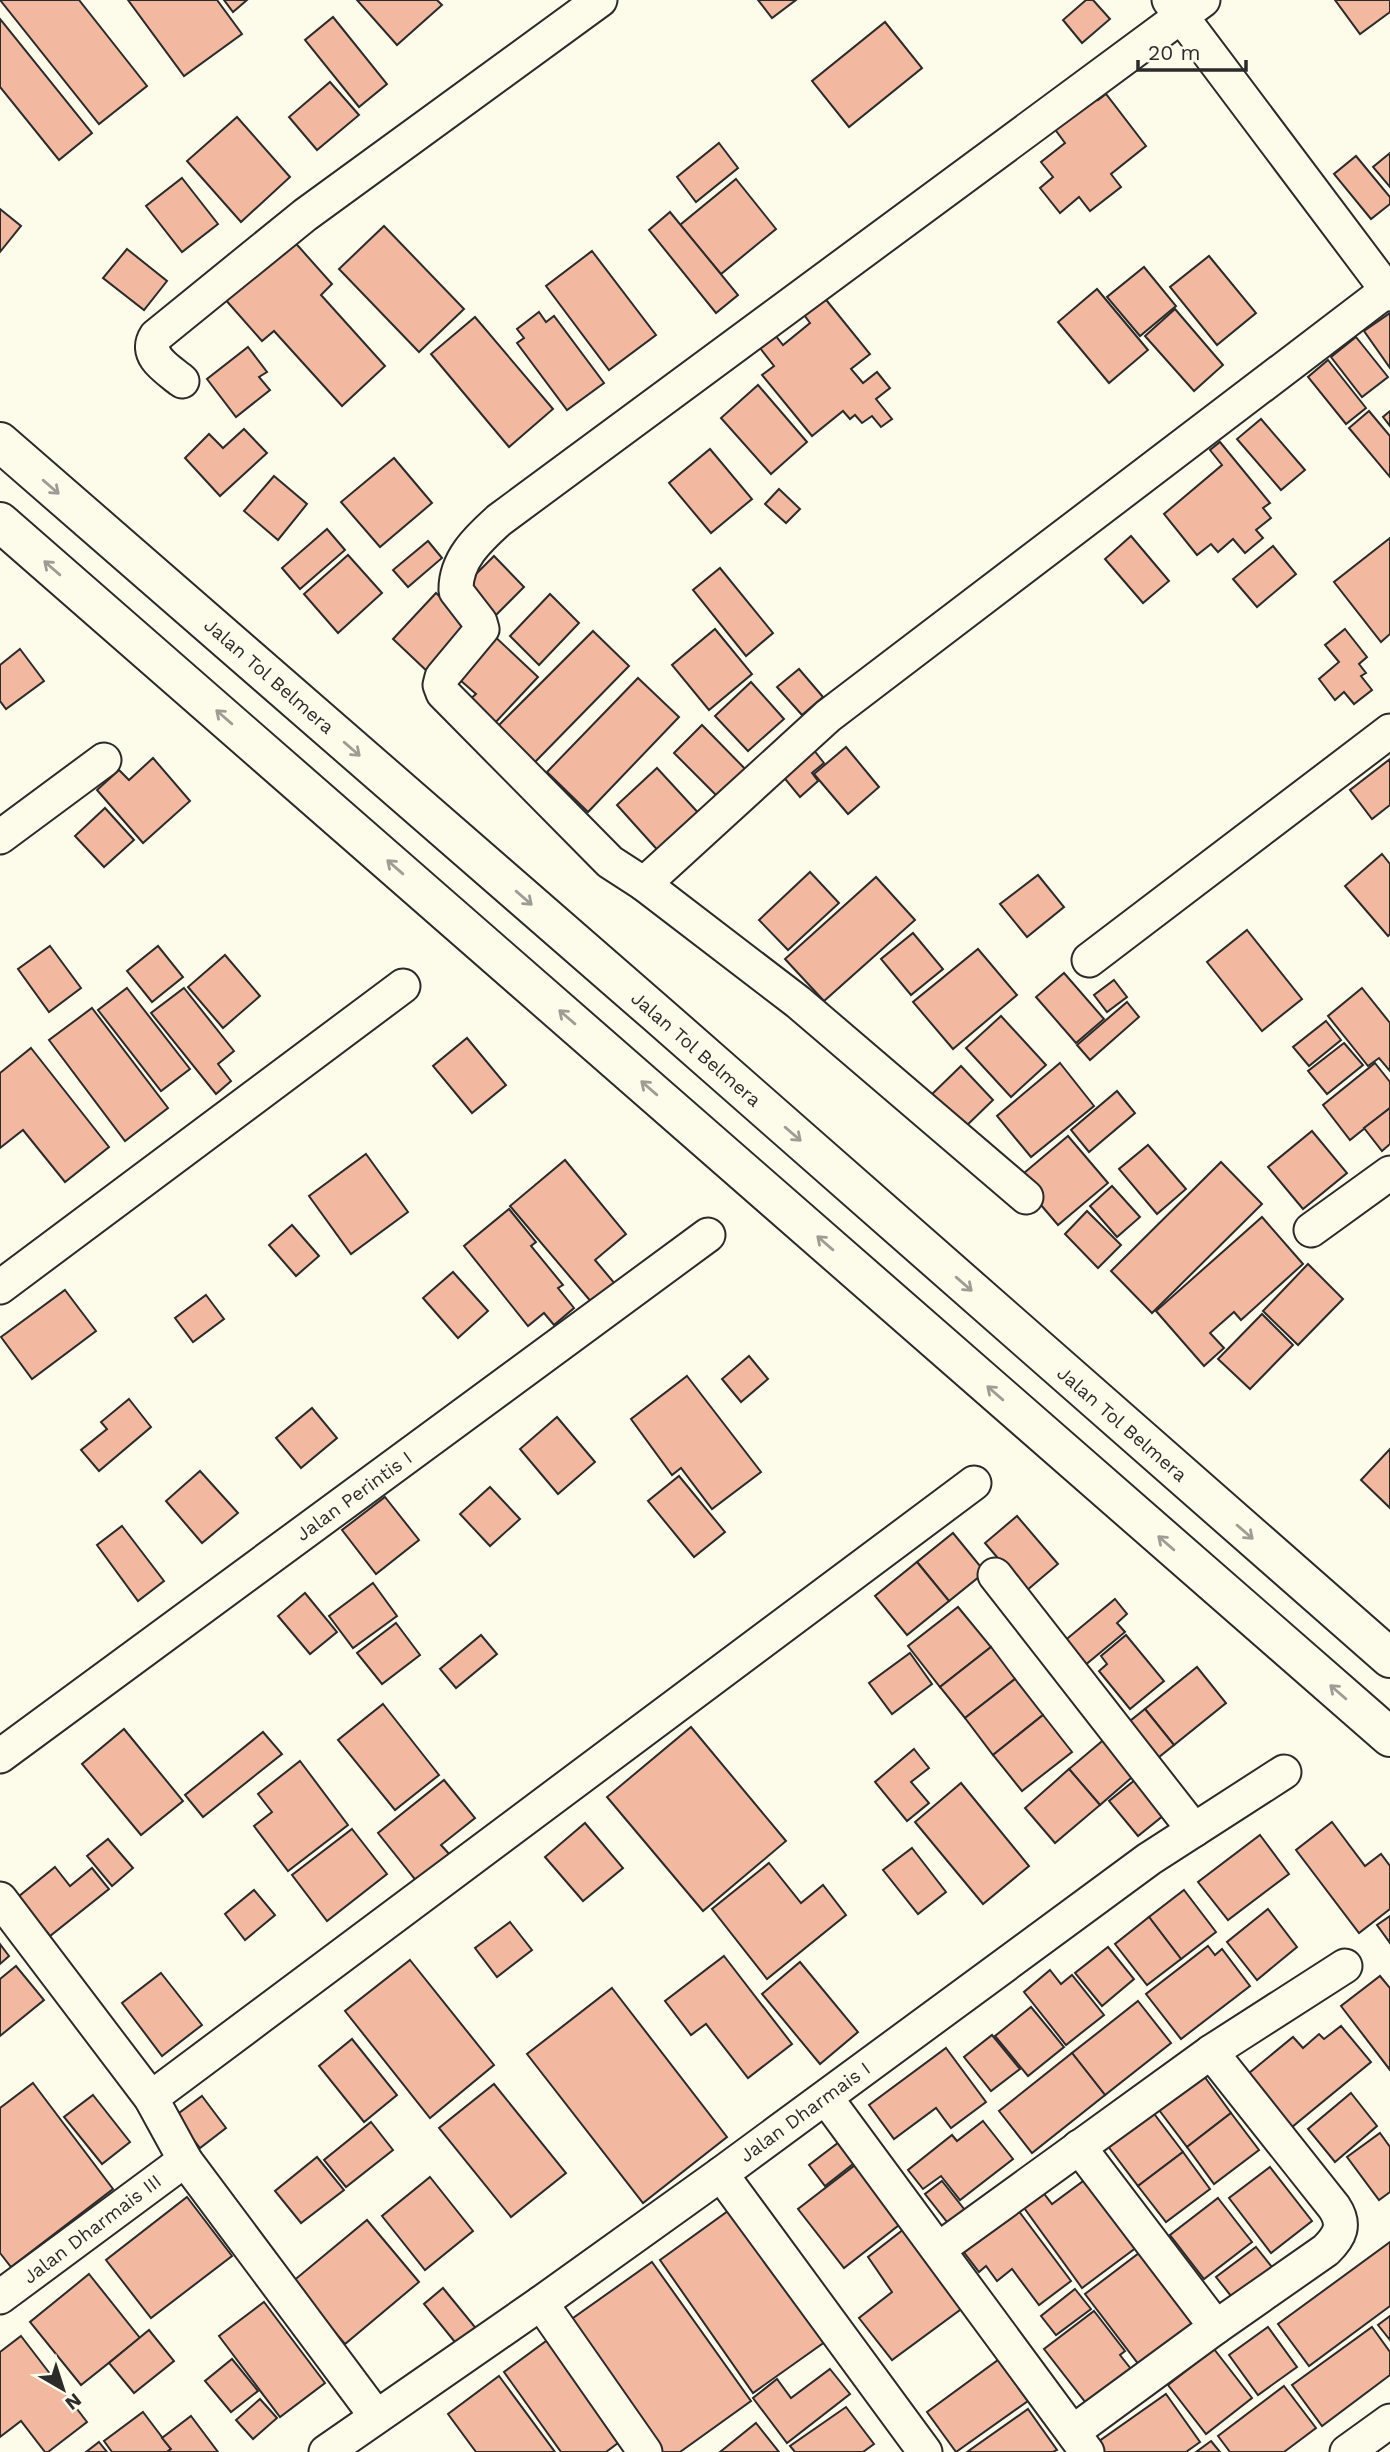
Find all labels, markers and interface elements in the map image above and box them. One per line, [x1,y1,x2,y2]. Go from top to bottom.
scale bar [1138,28,1246,72]
text: 20 m [1148,40,1200,65]
one-way arrow [42,479,60,495]
one-way arrow [44,560,62,576]
street label: Jalan Tol Belmera [199,613,339,739]
one-way arrow [215,709,233,725]
one-way arrow [343,741,361,757]
one-way arrow [387,859,405,875]
one-way arrow [515,890,533,906]
street label: Jalan Tol Belmera [626,986,766,1112]
one-way arrow [558,1009,576,1025]
one-way arrow [641,1080,658,1097]
one-way arrow [784,1126,802,1142]
one-way arrow [816,1235,834,1251]
one-way arrow [954,1276,972,1292]
street label: Jalan Tol Belmera [1052,1361,1192,1487]
one-way arrow [987,1385,1005,1401]
street label: Jalan Perintis I [291,1446,417,1546]
one-way arrow [1235,1524,1253,1540]
one-way arrow [1158,1535,1176,1551]
one-way arrow [1330,1684,1348,1700]
street label: Jalan Dharmais I [735,2057,875,2167]
street label: Jalan Dharmais III [18,2170,166,2288]
north arrow [28,2354,98,2424]
text: N [61,2388,86,2415]

